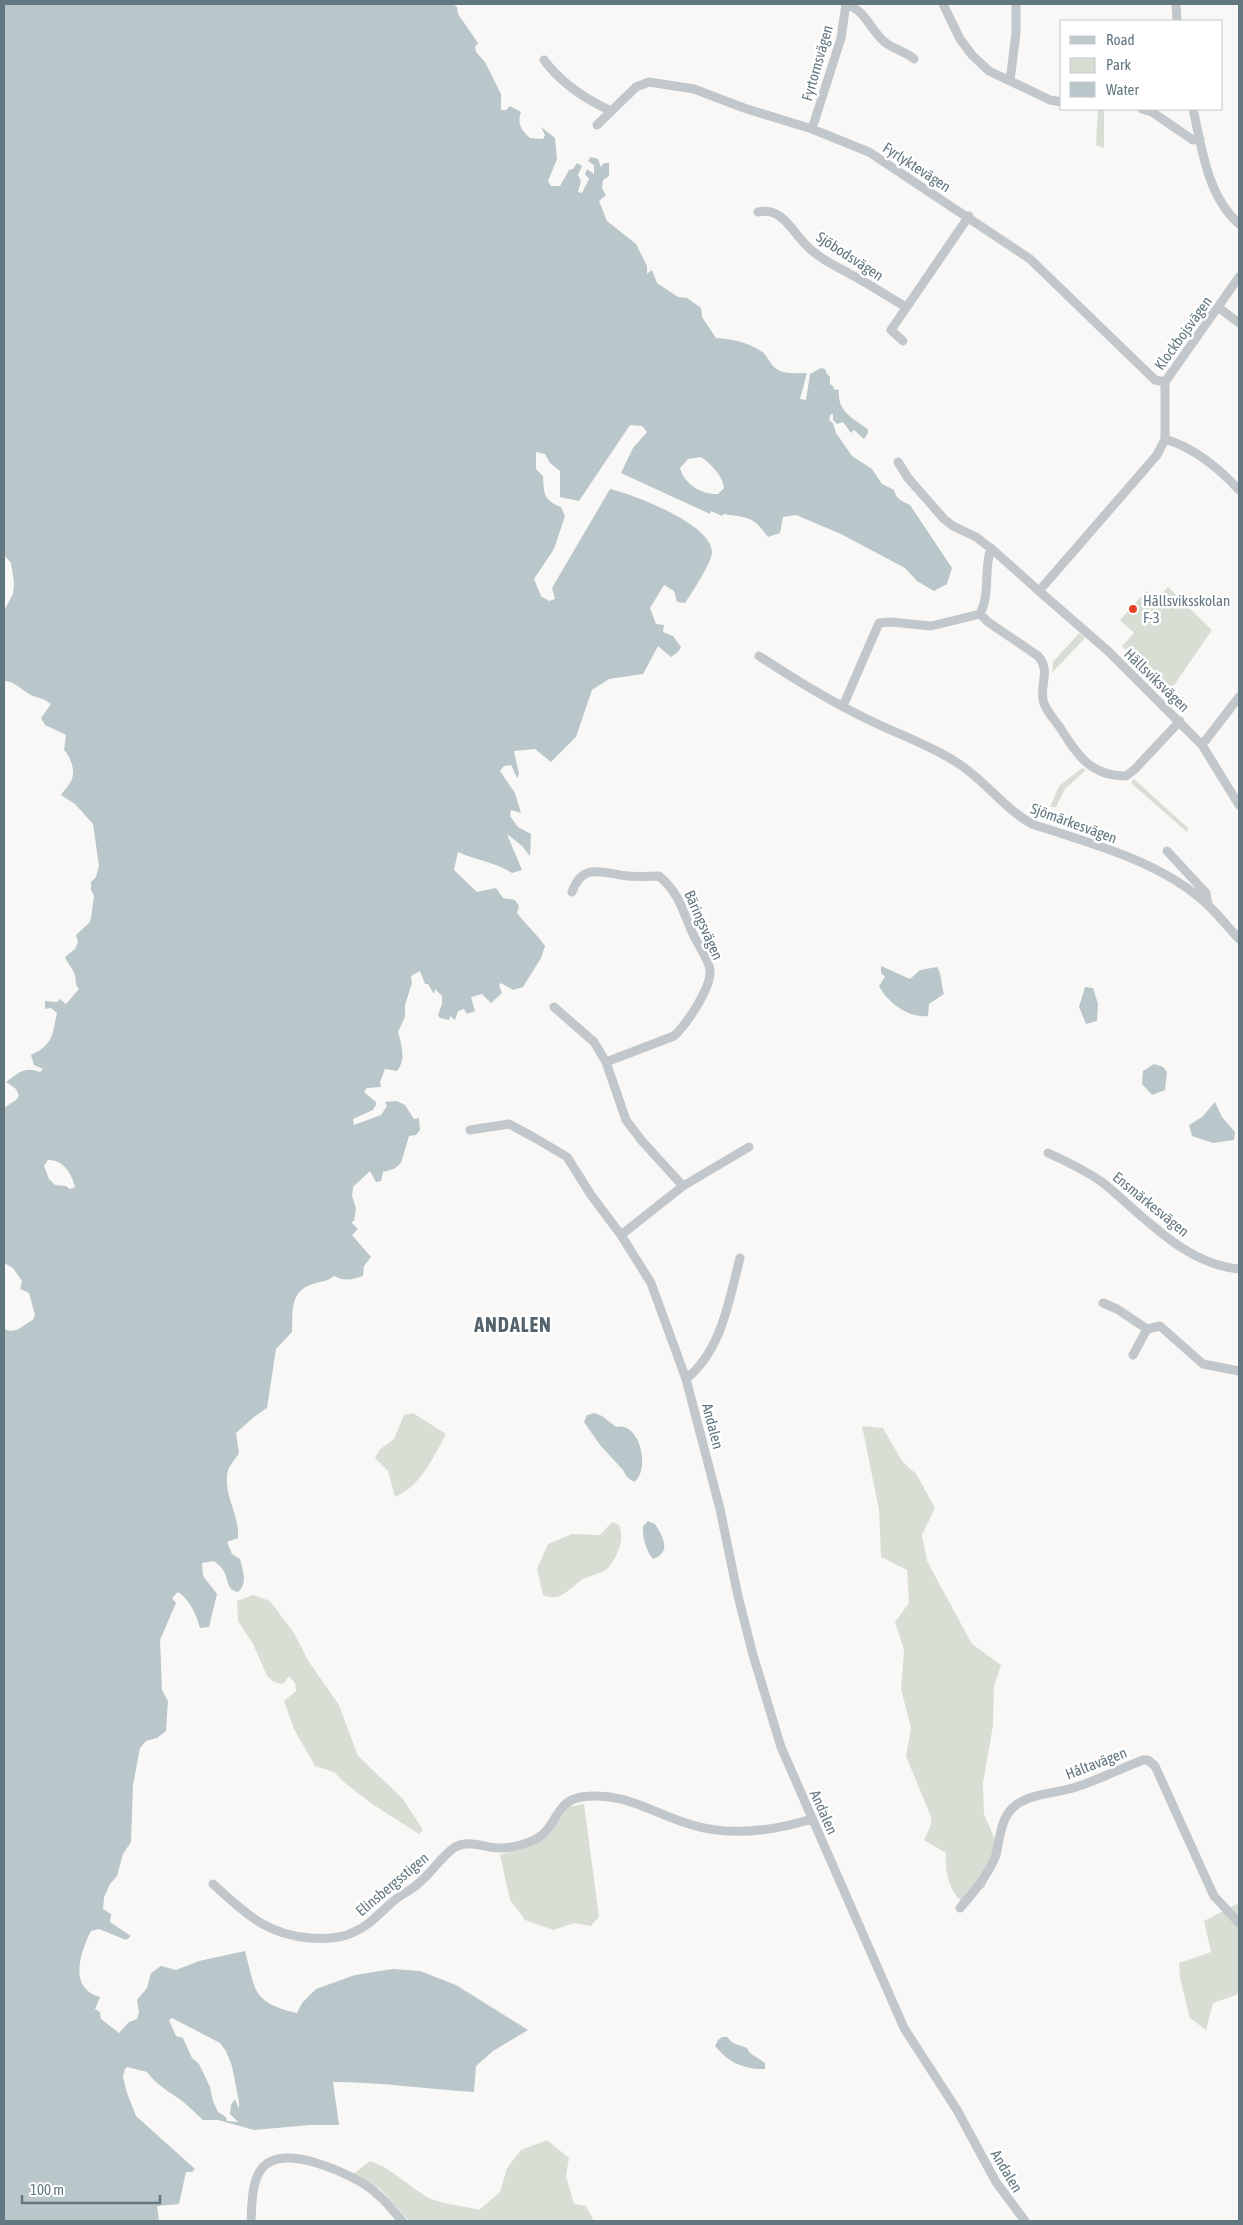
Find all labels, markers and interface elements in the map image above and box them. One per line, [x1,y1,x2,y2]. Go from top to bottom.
legend [1060,20,1223,110]
street label: Fyrtornsvägen [798,23,836,103]
text: Road [1106,31,1135,48]
text: Park [1106,56,1131,73]
text: Water [1106,81,1139,98]
street label: Fyrlyktevägen [880,139,954,195]
street label: Sjöbodsvägen [813,228,887,284]
street label: Klockbojsvägen [1151,293,1215,373]
place label: Hällsviksskolan F-3 [1143,592,1230,626]
marker: Hällsviksskolan F-3 [1127,603,1139,615]
street label: Hällsviksvägen [1121,645,1193,715]
street label: Sjömärkesvägen [1028,800,1120,846]
street label: Bäringsvägen [681,888,727,962]
street label: Ensmärkesvägen [1110,1168,1192,1240]
district label: ANDALEN [473,1313,552,1336]
street label: Andalen [699,1401,727,1451]
street label: Håltavägen [1063,1744,1129,1782]
street label: Andalen [807,1787,841,1837]
street label: Elinsbergsstigen [352,1849,432,1919]
street label: Andalen [988,2147,1026,2195]
scale bar [22,2172,160,2204]
text: 100 m [30,2181,64,2198]

